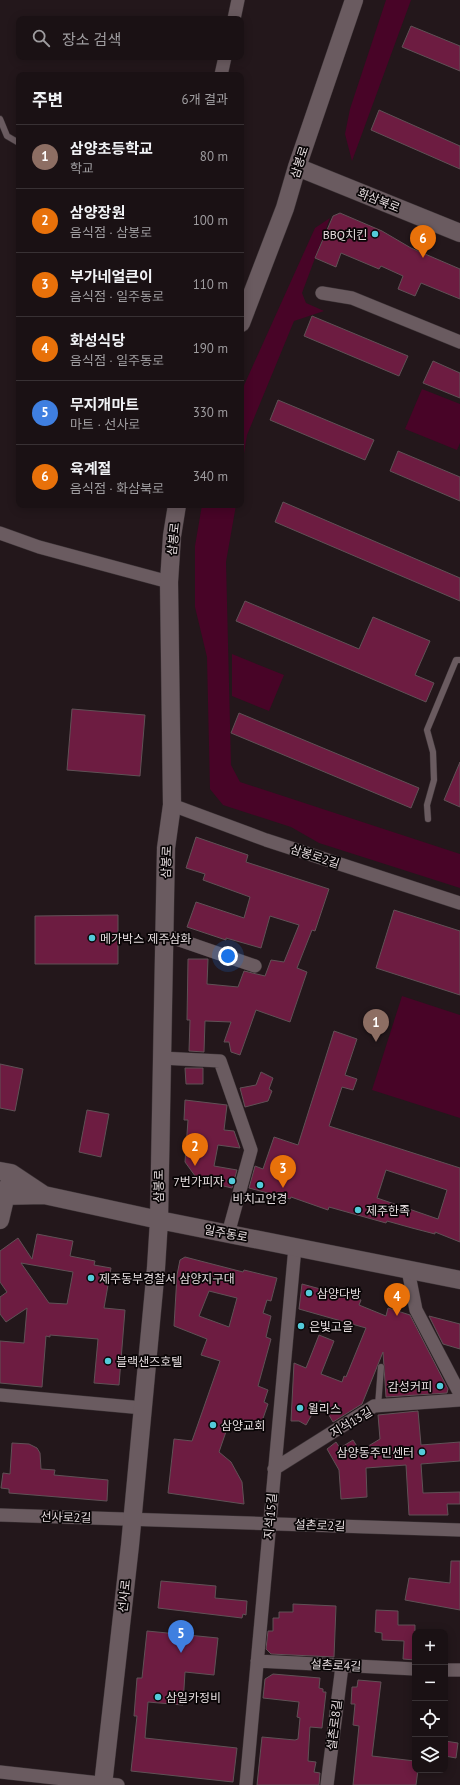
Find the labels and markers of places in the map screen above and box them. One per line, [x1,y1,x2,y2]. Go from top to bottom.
pin: 6 [410,225,436,258]
place label: BBQ치킨 [323,227,367,242]
marker: BBQ치킨 [370,229,380,239]
place label: 메가박스 제주삼화 [100,931,192,946]
marker: 메가박스 제주삼화 [87,933,97,943]
pin: 1 [363,1009,389,1042]
pin: 2 [182,1133,208,1166]
pin: 3 [270,1155,296,1188]
place label: 7번가피자 [173,1174,224,1189]
marker: 7번가피자 [227,1176,237,1186]
marker: 비치고안경 [255,1180,265,1190]
place label: 비치고안경 [232,1191,288,1206]
place label: 제주한족 [366,1203,410,1218]
marker: 제주한족 [353,1205,363,1215]
place label: 제주동부경찰서 삼양지구대 [99,1271,235,1286]
marker: 제주동부경찰서 삼양지구대 [86,1273,96,1283]
pin: 4 [384,1283,410,1316]
place label: 삼양다방 [317,1286,361,1301]
marker: 삼양다방 [304,1288,314,1298]
place label: 은빛고을 [309,1319,353,1334]
marker: 은빛고을 [296,1321,306,1331]
place label: 블랙샌즈호텔 [116,1354,182,1369]
marker: 블랙샌즈호텔 [103,1356,113,1366]
place label: 감성커피 [388,1379,432,1394]
marker: 감성커피 [435,1381,445,1391]
place label: 윌리스 [308,1401,341,1416]
marker: 윌리스 [295,1403,305,1413]
place label: 삼양교회 [221,1418,265,1433]
marker: 삼양교회 [208,1420,218,1430]
place label: 삼양동주민센터 [337,1445,414,1460]
marker: 삼양동주민센터 [417,1447,427,1457]
pin: 5 [168,1620,194,1653]
place label: 삼일카정비 [166,1690,221,1705]
marker: 삼일카정비 [153,1692,163,1702]

